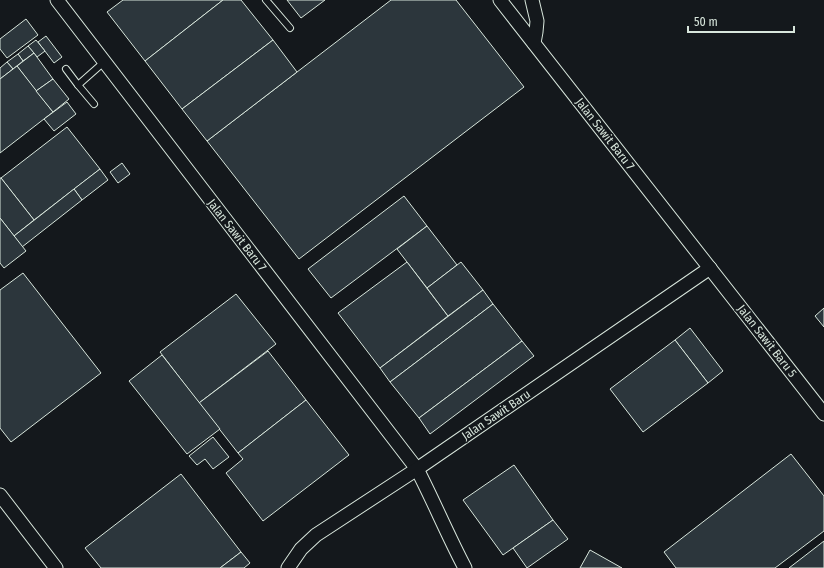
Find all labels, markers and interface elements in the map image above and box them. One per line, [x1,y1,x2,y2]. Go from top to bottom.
scale bar [688,8,794,34]
text: 50 m [694,15,718,29]
street label: Jalan Sawit Baru 7 [573,95,637,173]
street label: Jalan Sawit Baru 7 [205,196,269,274]
street label: Jalan Sawit Baru 5 [734,302,800,380]
street label: Jalan Sawit Baru [459,387,533,443]

